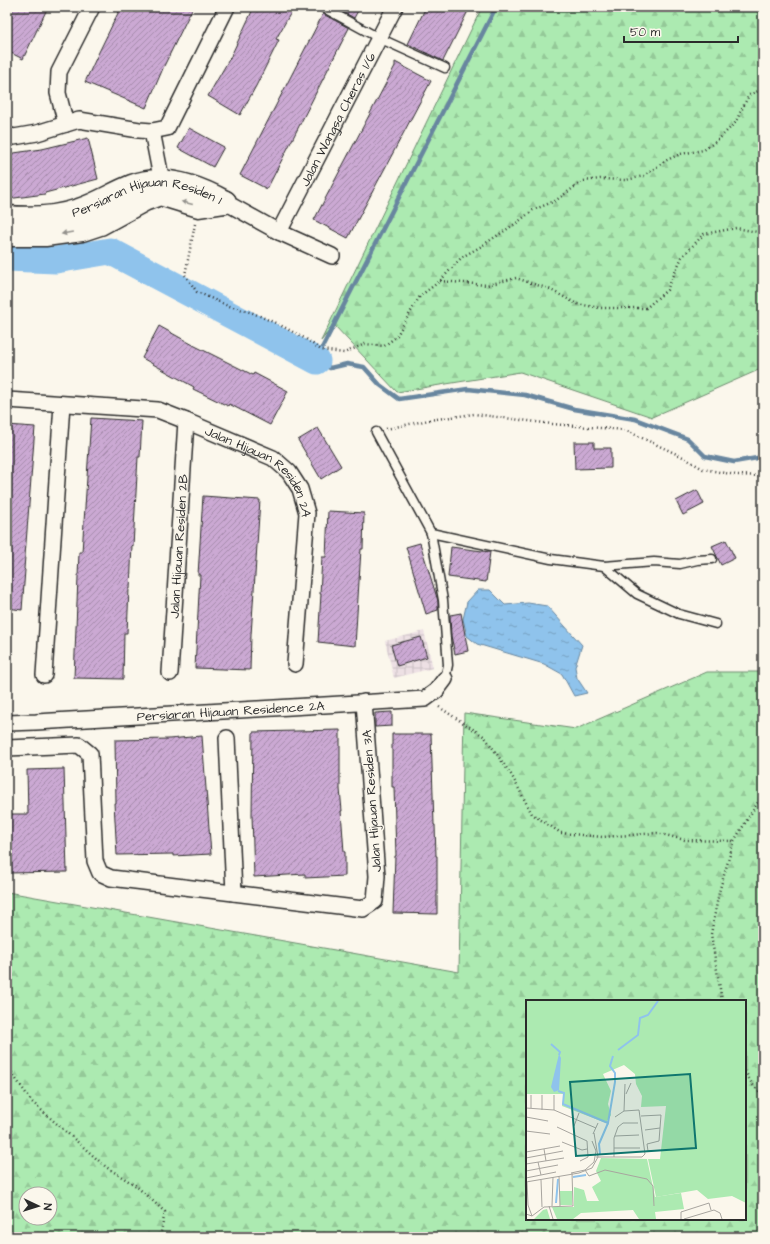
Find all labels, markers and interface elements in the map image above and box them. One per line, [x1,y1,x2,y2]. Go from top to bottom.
scale bar [624,18,738,44]
text: 50 m [630,24,661,41]
street label: Jalan Wangsa Cheras 1/6 [296,50,380,190]
street label: Persiaran Hijauan Residen 1 [70,173,226,222]
one-way arrow [181,199,193,205]
one-way arrow [60,230,73,236]
street label: Jalan Hijauan Residen 2A [202,422,315,519]
street label: Jalan Hijauan Residen 2B [165,474,193,619]
street label: Persiaran Hijauan Residence 2A [136,697,326,726]
street label: Jalan Hijauan Residen 3A [358,728,386,873]
inset map [526,1000,746,1220]
north arrow [18,1186,58,1226]
text: N [40,1203,55,1211]

